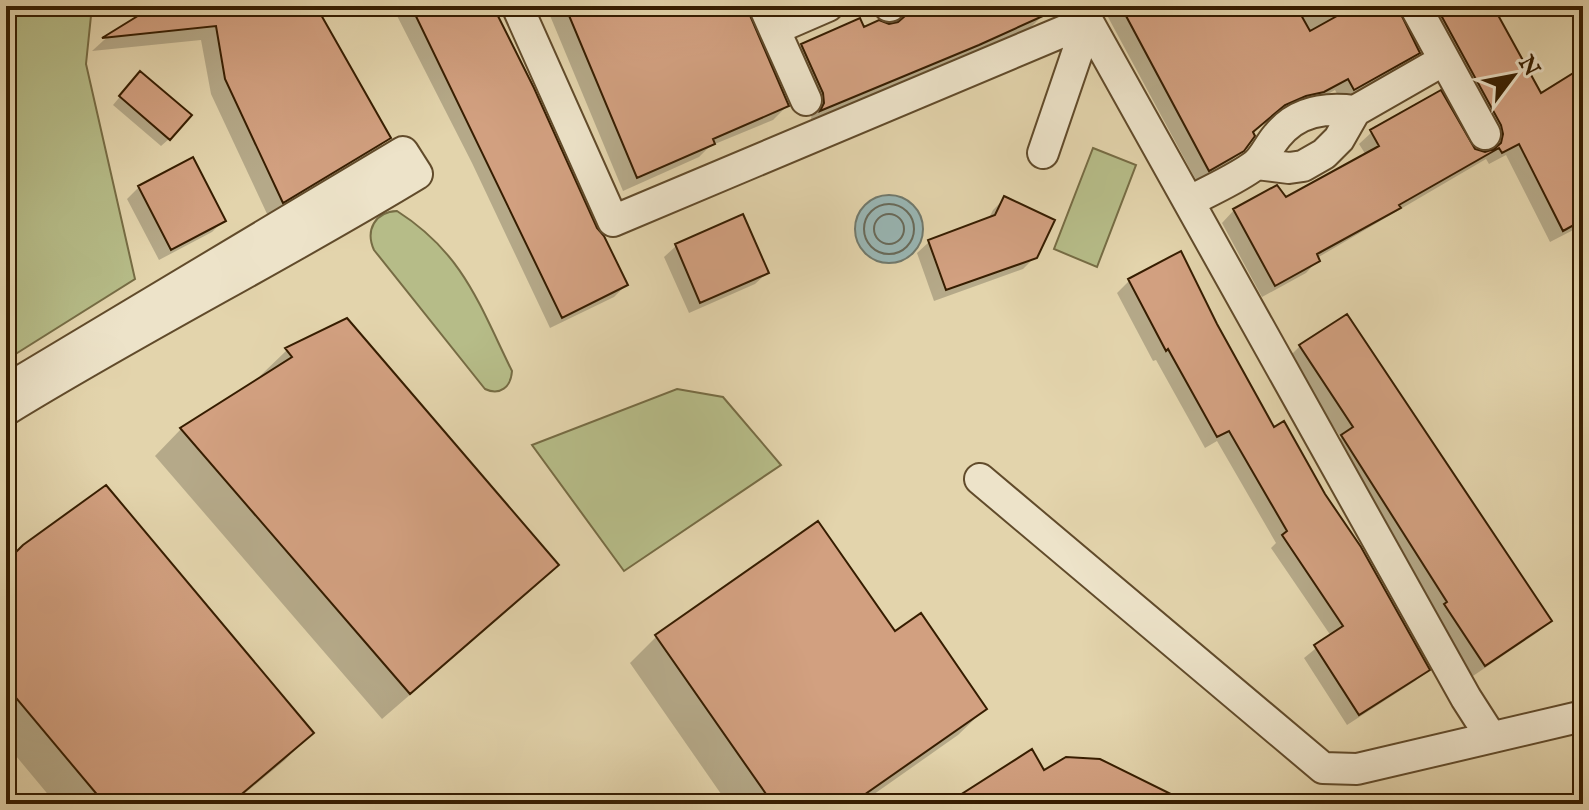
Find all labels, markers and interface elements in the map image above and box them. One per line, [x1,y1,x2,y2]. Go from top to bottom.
north arrow [1473,36,1553,116]
text: N [1511,50,1545,82]

